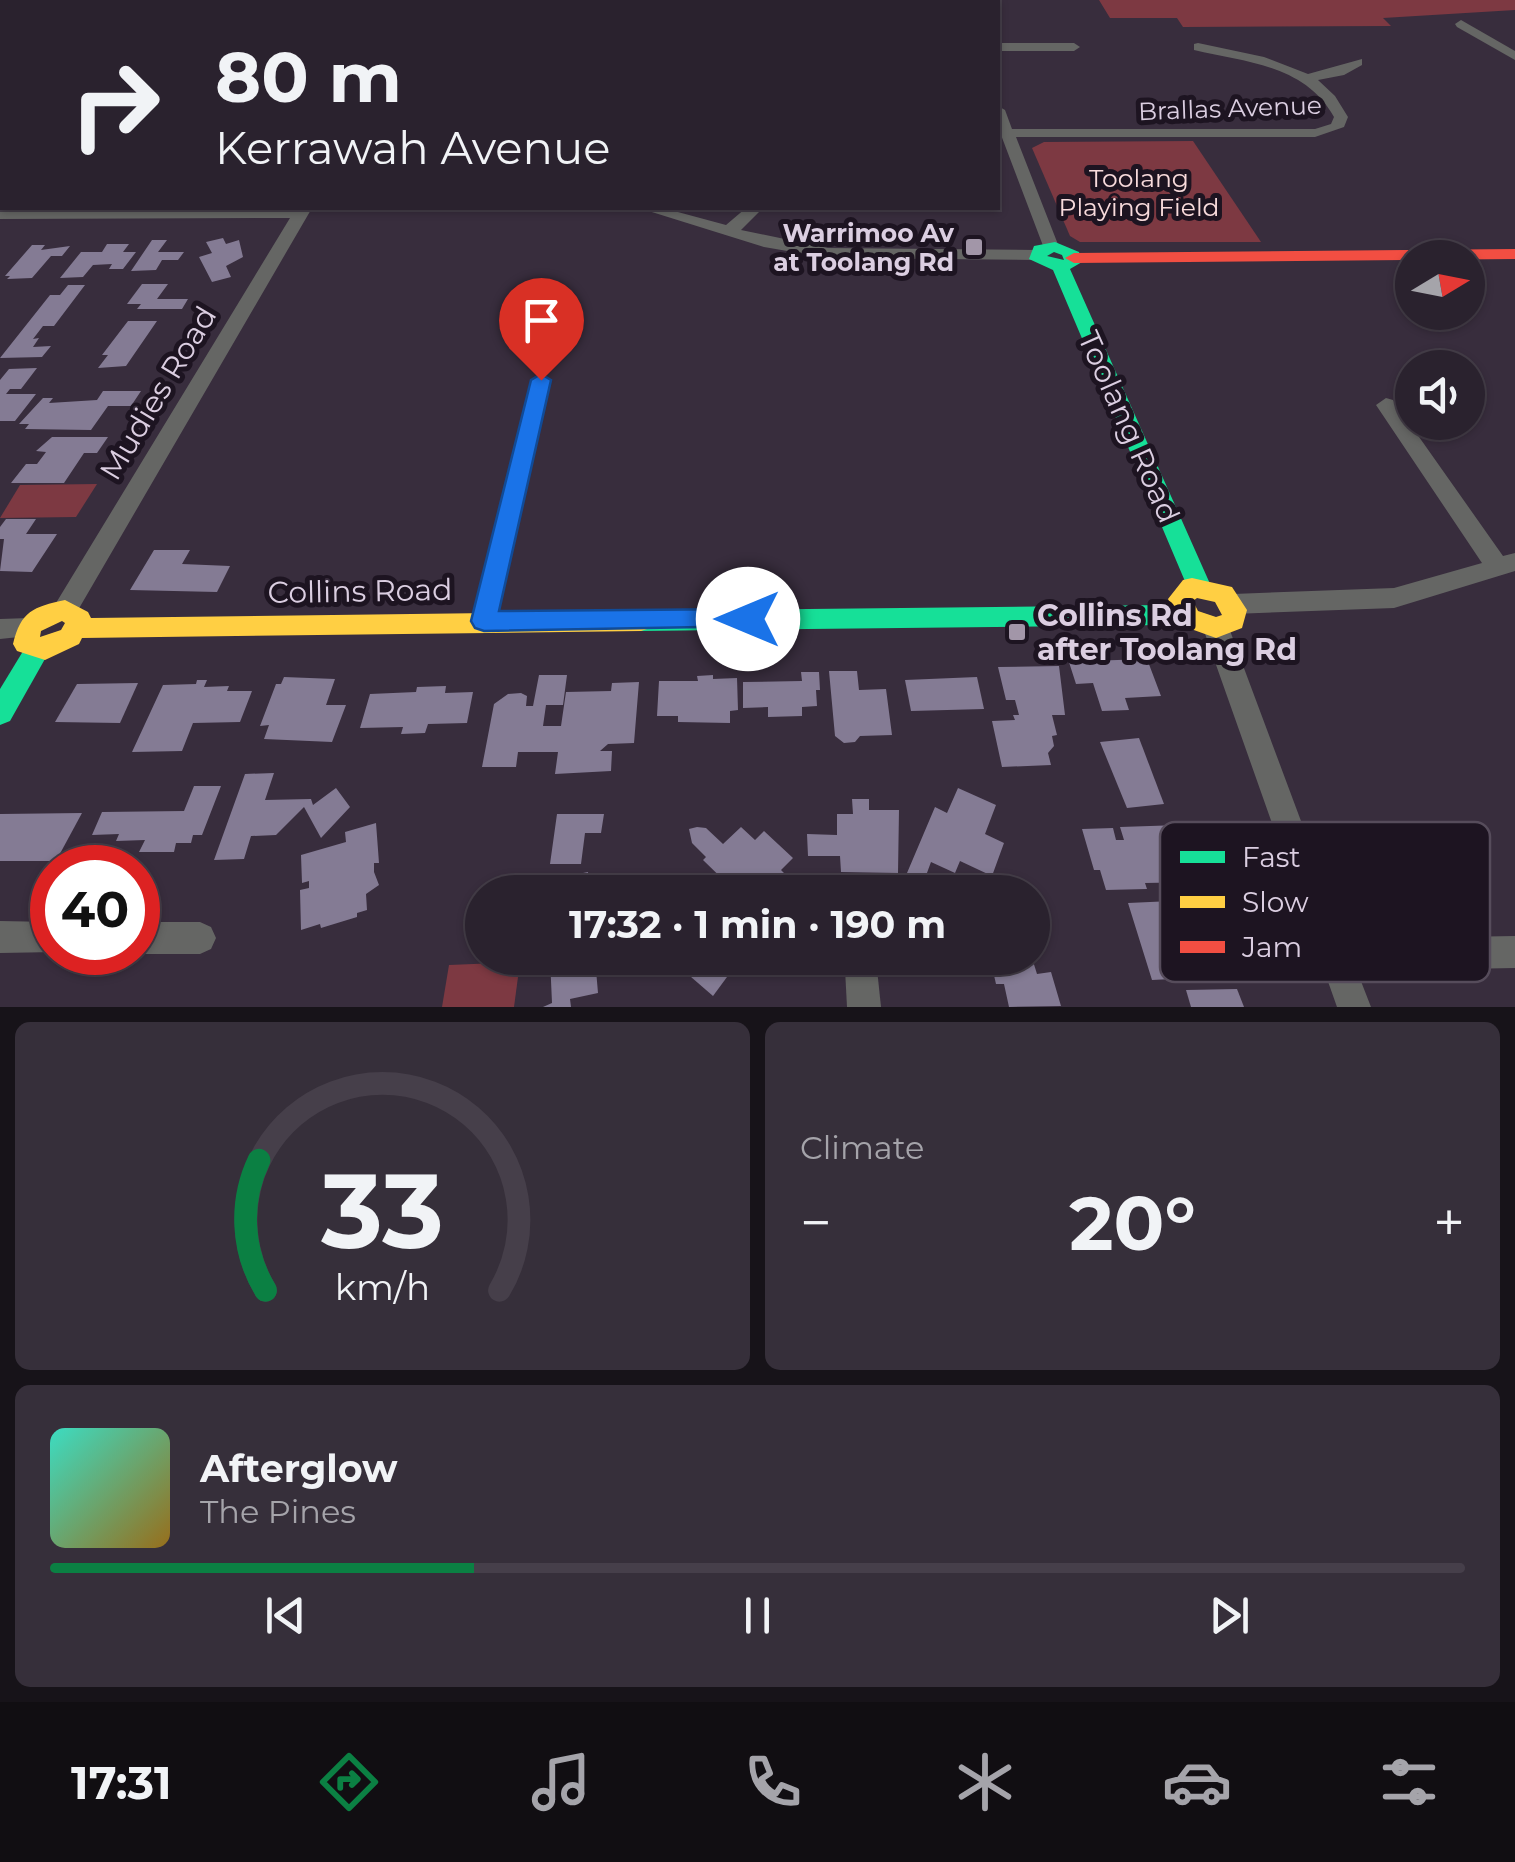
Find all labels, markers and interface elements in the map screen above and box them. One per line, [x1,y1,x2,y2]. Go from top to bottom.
text: 80 m [215,34,402,120]
icon: right [50,40,180,170]
street label: Brallas Avenue [1138,90,1322,126]
text: Kerrawah Avenue [215,120,610,175]
park label: Toolang Playing Field [1058,163,1220,222]
place label: Warrimoo Av at Toolang Rd [773,218,955,277]
marker: Warrimoo Av at Toolang Rd [963,236,985,258]
north arrow [1395,240,1485,330]
map controls [1395,240,1485,440]
pin [499,278,584,381]
icon: arrive [514,293,569,348]
street label: Mudies Road [92,299,224,487]
street label: Toolang Road [1070,325,1188,529]
button: sound [1395,350,1485,440]
position arrow [696,567,800,671]
street label: Collins Road [267,571,453,611]
place label: Collins Rd after Toolang Rd [1037,597,1297,668]
marker: Collins Rd after Toolang Rd [1006,621,1028,643]
legend [1160,822,1490,982]
text: Fast [1242,840,1301,874]
speed limit sign: 40 [30,845,160,975]
text: Slow [1242,885,1309,919]
text: 17:32 · 1 min · 190 m [569,901,946,948]
text: Jam [1241,930,1302,964]
text: Climate [800,1128,924,1167]
text: 33 [320,1147,444,1274]
text: 20° [1069,1177,1196,1269]
text: − [800,1189,832,1256]
text: + [1433,1189,1465,1256]
text: km/h [335,1265,430,1309]
text: Afterglow [200,1445,398,1492]
text: The Pines [200,1492,356,1531]
icon: previous [258,1588,313,1643]
icon: pause [730,1588,785,1643]
icon: next [1202,1588,1257,1643]
icon: directions [314,1747,384,1817]
icon: music [526,1747,596,1817]
icon: phone [738,1747,808,1817]
icon: climate [950,1747,1020,1817]
icon: car [1162,1747,1232,1817]
icon: filters [1374,1747,1444,1817]
text: 17:31 [71,1755,172,1810]

